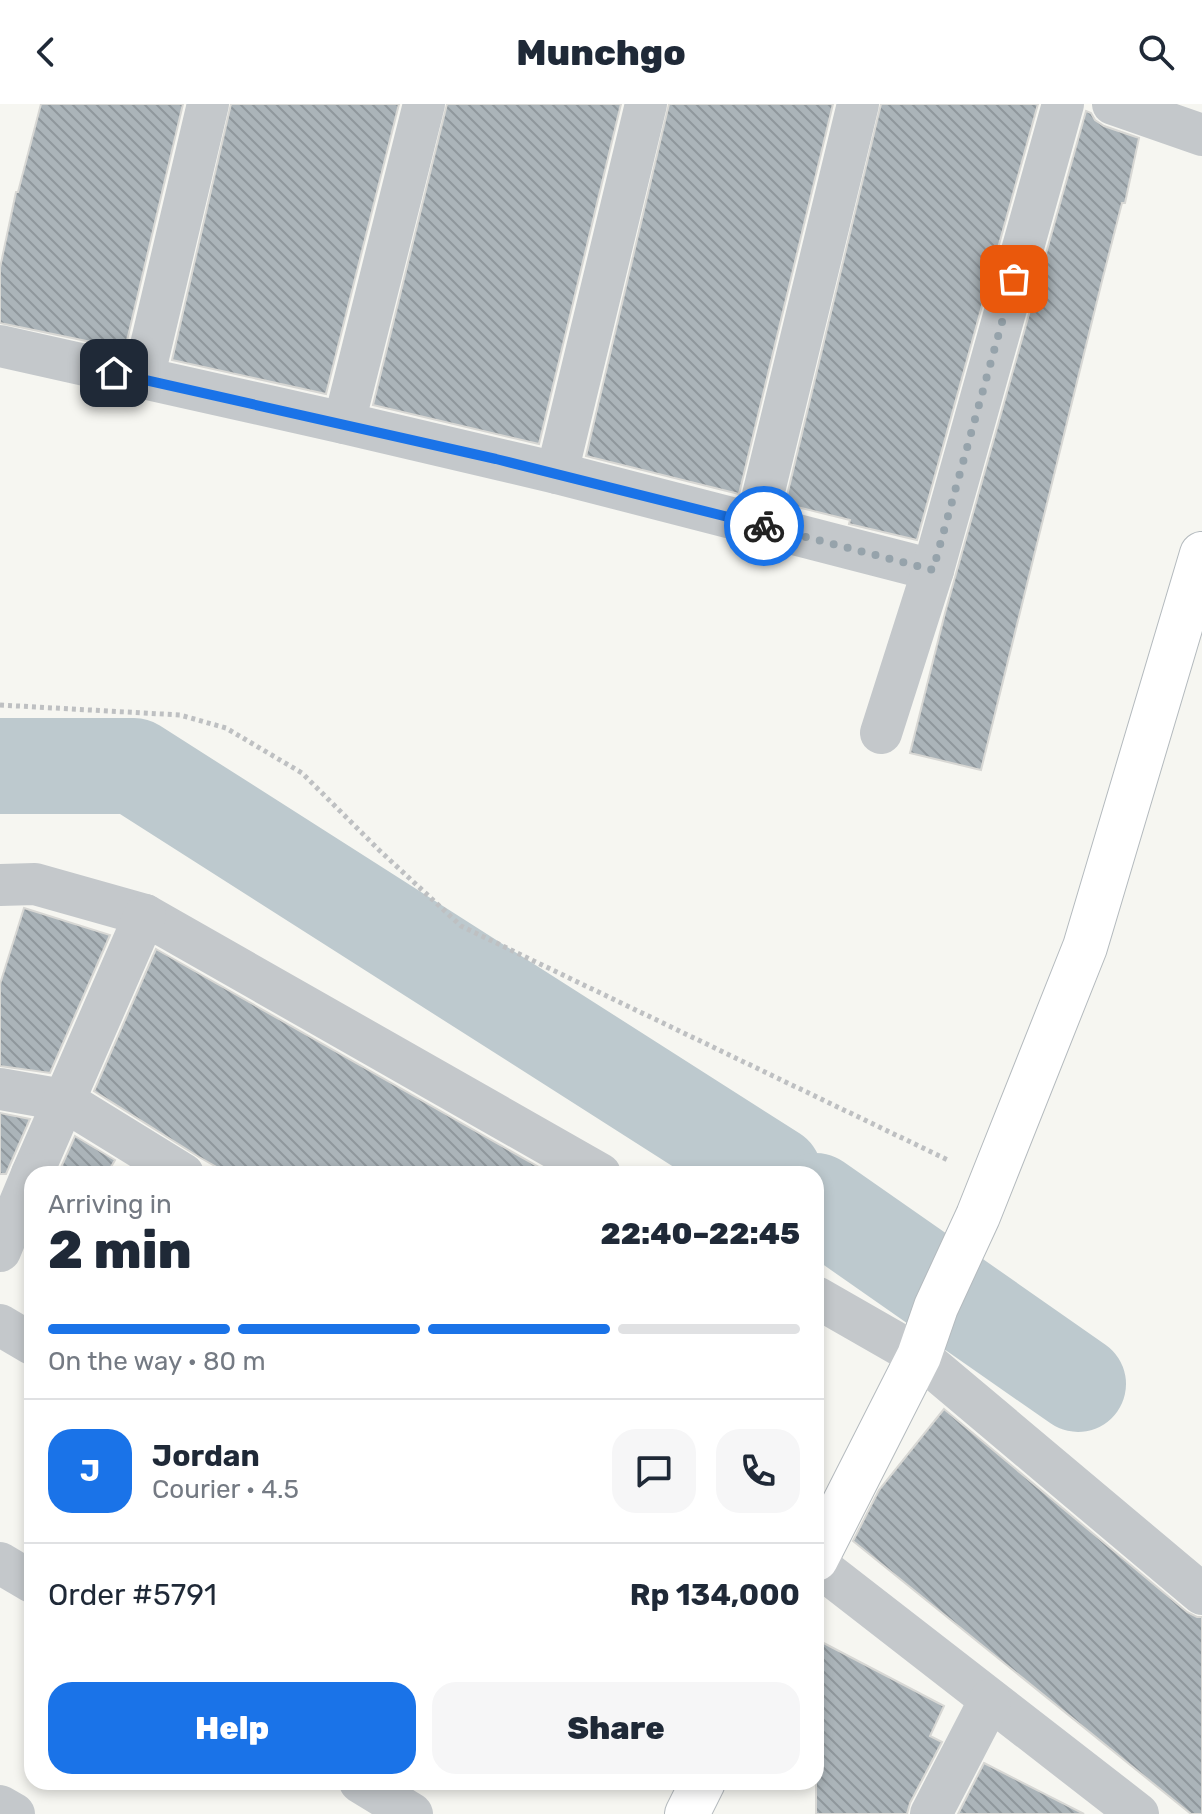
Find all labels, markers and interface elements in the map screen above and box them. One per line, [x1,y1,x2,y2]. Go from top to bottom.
icon: back [24,30,68,74]
icon: search [1134,30,1178,74]
text: Munchgo [516,31,686,74]
pin [980,245,1048,313]
icon: bag [992,257,1036,301]
pin [80,339,148,407]
icon: home [92,351,136,395]
courier [724,486,804,566]
icon: bike [742,504,786,548]
text: Arriving in [48,1189,172,1220]
text: 22:40–22:45 [600,1216,800,1252]
text: 2 min [48,1219,192,1281]
text: On the way · 80 m [48,1346,266,1377]
button: chat [612,1429,696,1513]
button: phone [716,1429,800,1513]
text: Jordan [152,1438,260,1474]
text: J [80,1453,100,1489]
text: Courier · 4.5 [152,1474,299,1505]
text: Order #5791 [48,1577,217,1613]
text: Rp 134,000 [630,1577,800,1613]
button: Help [48,1682,416,1774]
button: Share [432,1682,800,1774]

